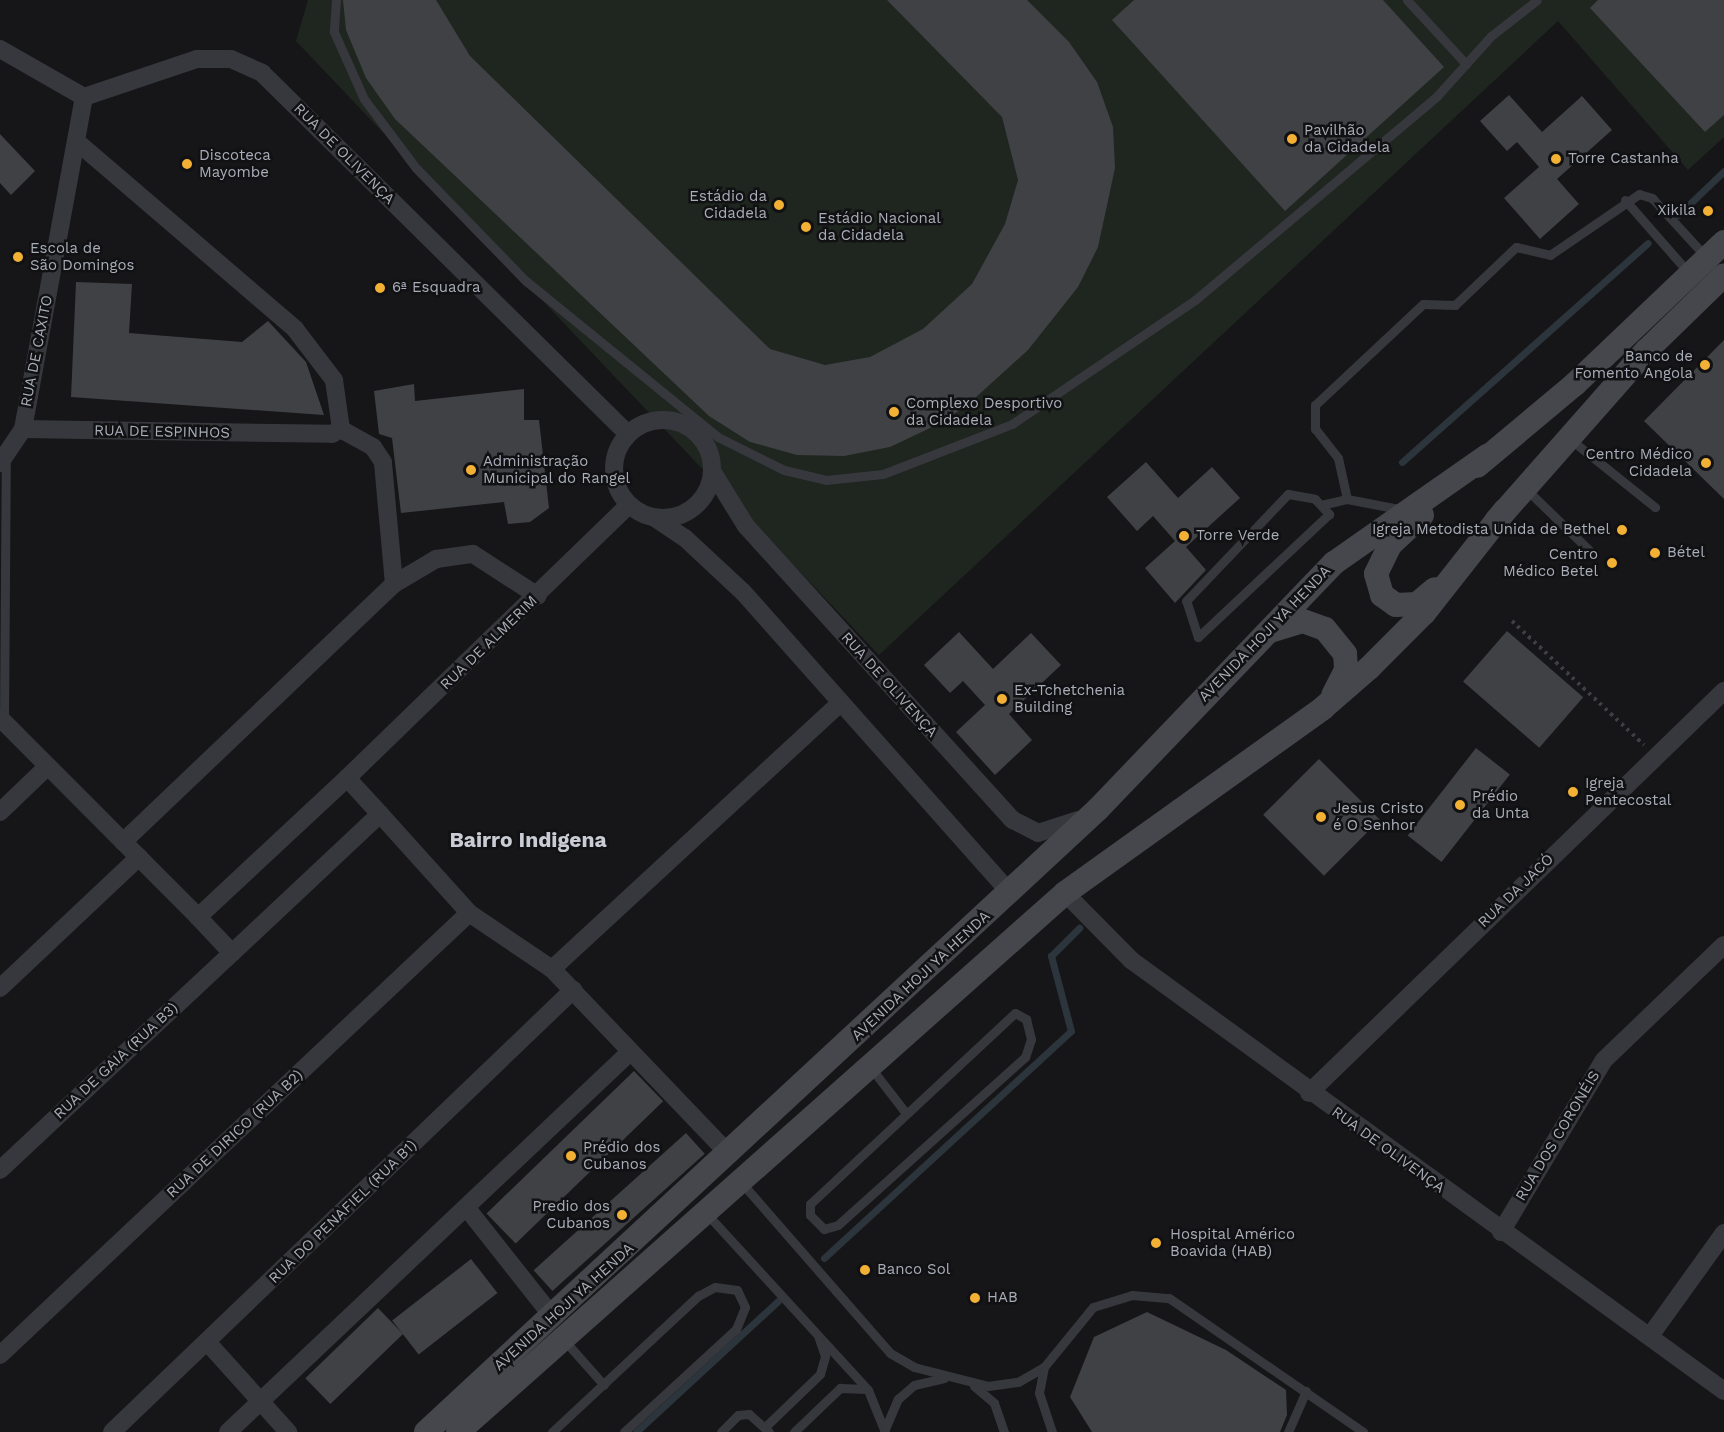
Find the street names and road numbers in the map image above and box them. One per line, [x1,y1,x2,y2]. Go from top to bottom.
street label: RUA DE OLIVENÇA [290,100,398,208]
street label: RUA DE CAXITO [17,293,57,409]
street label: RUA DE ESPINHOS [94,422,230,442]
street label: AVENIDA HOJI YA HENDA [1195,562,1335,706]
street label: RUA DE ALMERIM [436,592,542,694]
street label: RUA DE OLIVENÇA [837,628,941,742]
street label: RUA DA JACÓ [1474,850,1558,932]
street label: AVENIDA HOJI YA HENDA [848,907,994,1045]
street label: RUA DE GAIA (RUA B3) [50,998,182,1124]
street label: RUA DE DIRICO (RUA B2) [163,1066,307,1202]
street label: RUA DOS CORONÉIS [1512,1067,1604,1205]
street label: RUA DE OLIVENÇA [1328,1103,1448,1197]
street label: RUA DO PENAFIEL (RUA B1) [265,1136,421,1288]
street label: AVENIDA HOJI YA HENDA [490,1239,638,1375]

